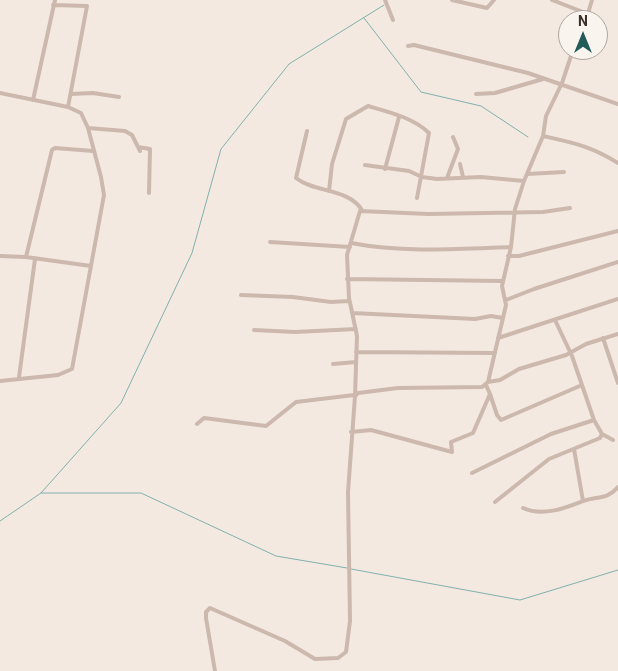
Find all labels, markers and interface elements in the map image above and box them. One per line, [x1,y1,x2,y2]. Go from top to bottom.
north arrow [558,10,608,60]
text: N [578,13,588,29]

